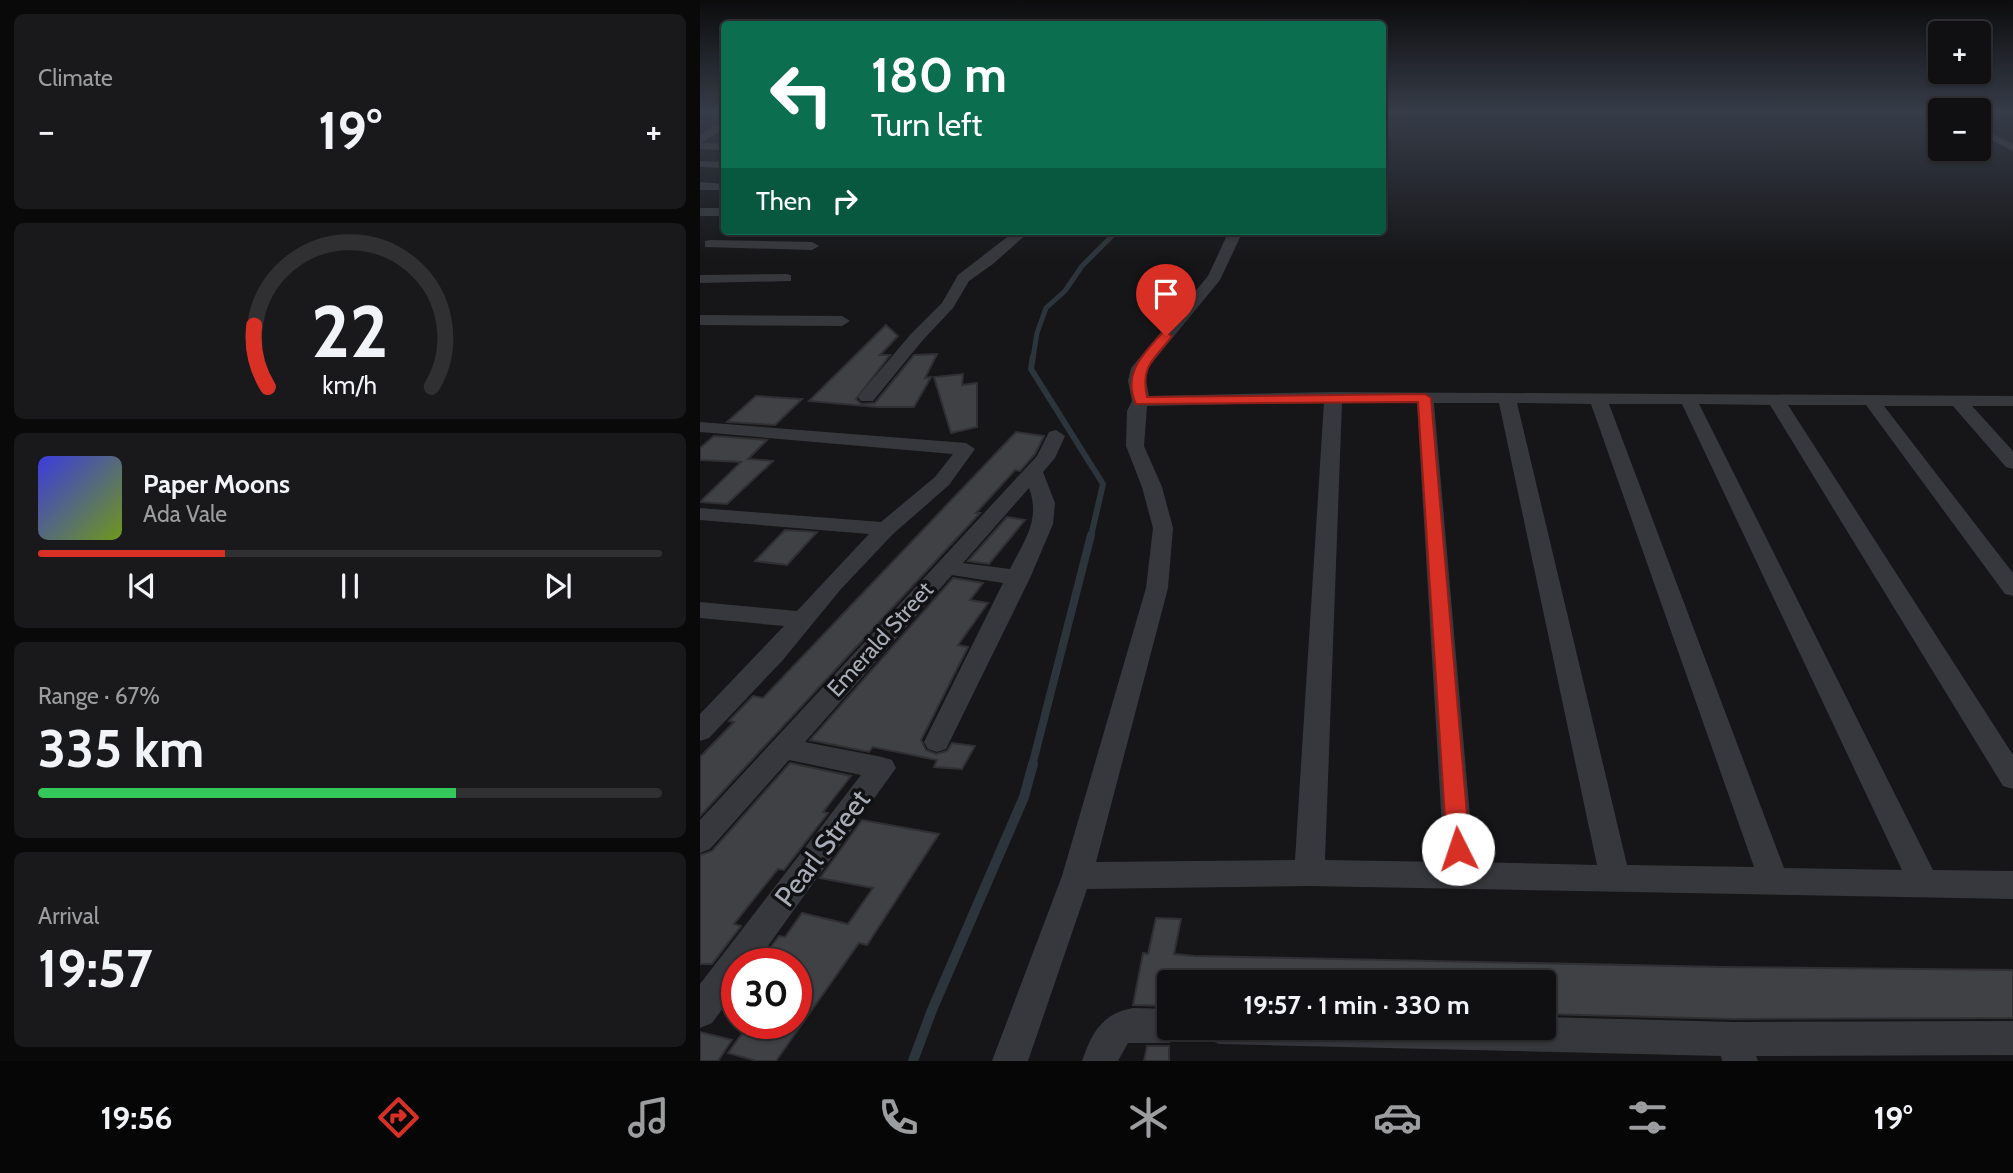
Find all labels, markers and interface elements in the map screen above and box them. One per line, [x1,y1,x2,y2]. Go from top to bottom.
map controls [1928,21,1991,161]
button: + [1928,21,1991,84]
text: 180 m [871,45,1007,104]
icon: left [756,49,847,140]
text: Climate [38,64,113,92]
button: − [1928,98,1991,161]
text: 19° [318,99,382,162]
text: Turn left [871,105,982,144]
text: − [38,107,55,154]
text: + [645,107,662,154]
icon: right [826,182,864,220]
text: Then [756,185,812,217]
pin [1136,264,1196,336]
icon: arrive [1147,275,1185,313]
text: 22 [311,288,389,376]
text: km/h [323,370,377,400]
text: Paper Moons [143,468,290,500]
text: Ada Vale [143,500,227,528]
icon: previous [123,567,161,605]
icon: pause [331,567,369,605]
icon: next [539,567,577,605]
street label: Emerald Street [821,576,939,702]
text: Range · 67% [38,682,160,710]
text: 335 km [38,717,204,780]
street label: Pearl Street [767,783,877,913]
position arrow [1421,812,1495,886]
text: Arrival [38,902,99,930]
text: 19:57 [38,937,152,1000]
speed limit sign: 30 [721,948,812,1039]
text: 19:57 · 1 min · 330 m [1243,989,1470,1021]
icon: directions [374,1093,423,1142]
icon: music [624,1093,673,1142]
icon: phone [874,1093,923,1142]
icon: climate [1124,1093,1173,1142]
icon: car [1373,1093,1422,1142]
icon: filters [1623,1093,1672,1142]
text: 19:56 [100,1098,173,1137]
text: 19° [1873,1098,1913,1137]

